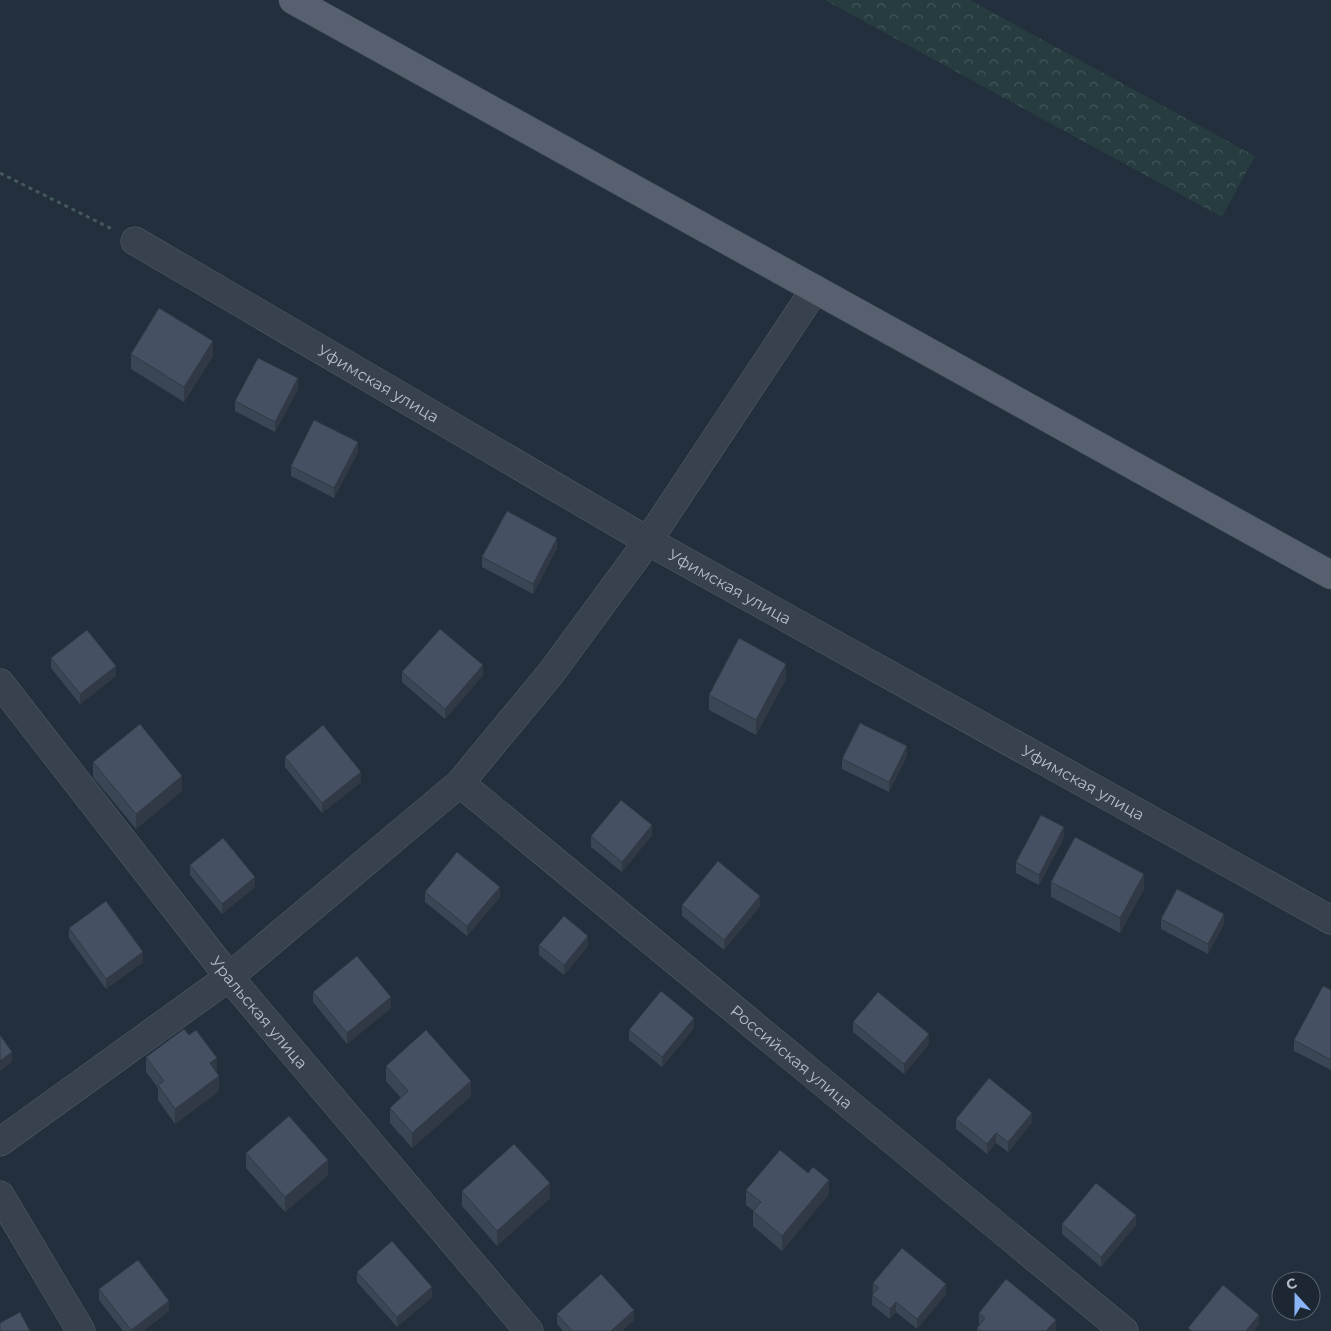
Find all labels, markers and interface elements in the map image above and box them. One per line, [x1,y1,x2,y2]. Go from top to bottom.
street label: Уфимская улица [314,341,442,427]
street label: Уфимская улица [665,545,794,629]
street label: Уфимская улица [1018,741,1148,825]
street label: Уральская улица [206,952,311,1073]
street label: Российская улица [726,1001,856,1113]
north arrow [1271,1271,1321,1321]
text: С [1283,1274,1299,1294]

